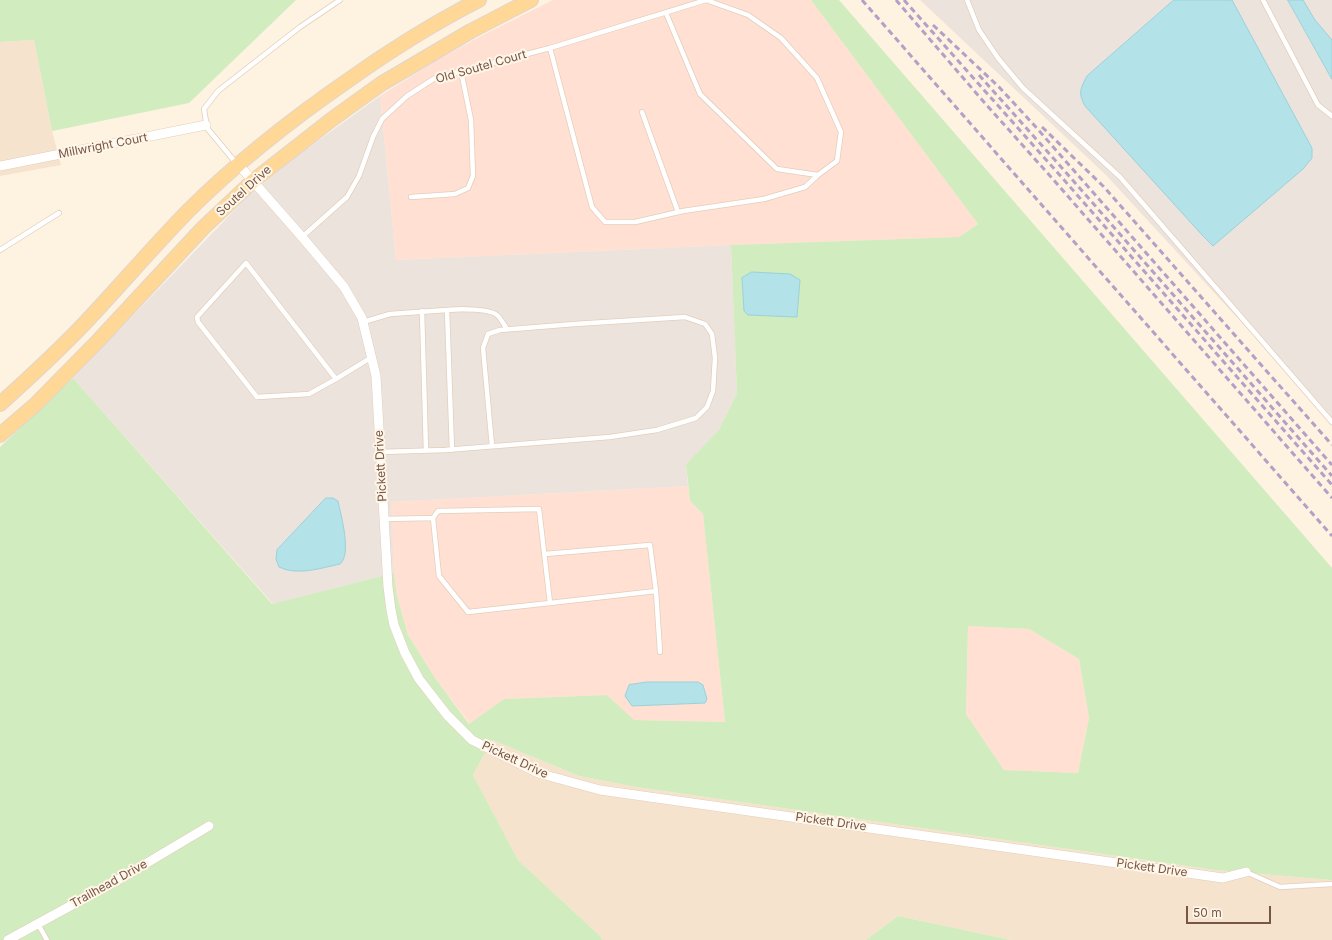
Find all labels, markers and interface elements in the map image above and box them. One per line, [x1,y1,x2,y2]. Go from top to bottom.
street label: Old Soutel Court [434,47,528,87]
street label: Millwright Court [57,130,149,162]
street label: Soutel Drive [214,163,274,219]
street label: Pickett Drive [372,430,390,502]
street label: Pickett Drive [480,738,550,782]
street label: Pickett Drive [795,810,867,834]
street label: Pickett Drive [1116,856,1188,880]
street label: Trailhead Drive [68,857,150,911]
scale bar [1188,898,1273,924]
text: 50 m [1193,905,1222,920]

